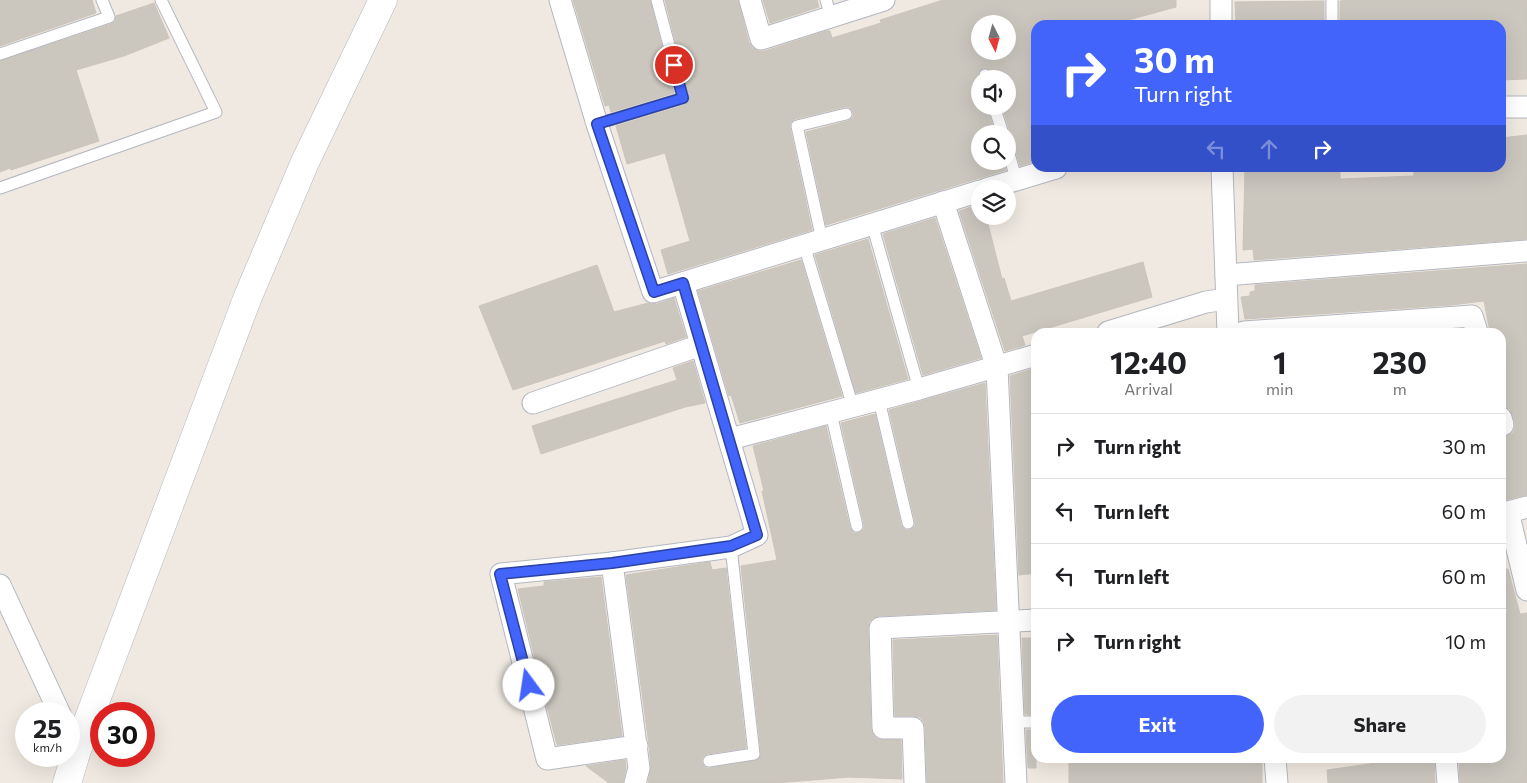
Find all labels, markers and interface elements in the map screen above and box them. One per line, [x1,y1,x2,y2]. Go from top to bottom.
north arrow [971,15,1016,60]
map controls [971,15,1016,225]
text: 30 m [1134,37,1215,80]
icon: right [1051,40,1116,105]
pin [653,44,695,86]
icon: arrive [660,51,688,79]
button: sound [971,70,1016,115]
text: Turn right [1134,80,1232,107]
button: search [971,125,1016,170]
icon: left [1202,135,1230,163]
icon: ahead [1255,135,1283,163]
icon: right [1308,135,1336,163]
button: layers [971,180,1016,225]
text: 12:40 [1110,343,1187,380]
text: 1 [1273,343,1286,380]
text: 230 [1372,343,1427,380]
text: Arrival [1124,379,1173,398]
text: min [1266,379,1293,398]
text: m [1393,379,1407,398]
icon: right [1051,432,1079,460]
text: Turn right [1094,435,1181,458]
text: 30 m [1443,435,1486,458]
icon: left [1051,497,1079,525]
text: Turn left [1094,500,1169,523]
text: 60 m [1442,500,1486,523]
icon: left [1051,562,1079,590]
text: Turn left [1094,565,1169,588]
text: 60 m [1442,565,1486,588]
icon: right [1051,627,1079,655]
text: Turn right [1094,630,1181,653]
text: 10 m [1445,630,1486,653]
position arrow [502,658,554,710]
button: Exit [1051,695,1264,753]
button: Share [1274,695,1486,753]
speed limit sign: 30 [90,702,155,767]
text: 25 [33,713,62,743]
text: km/h [33,740,62,754]

